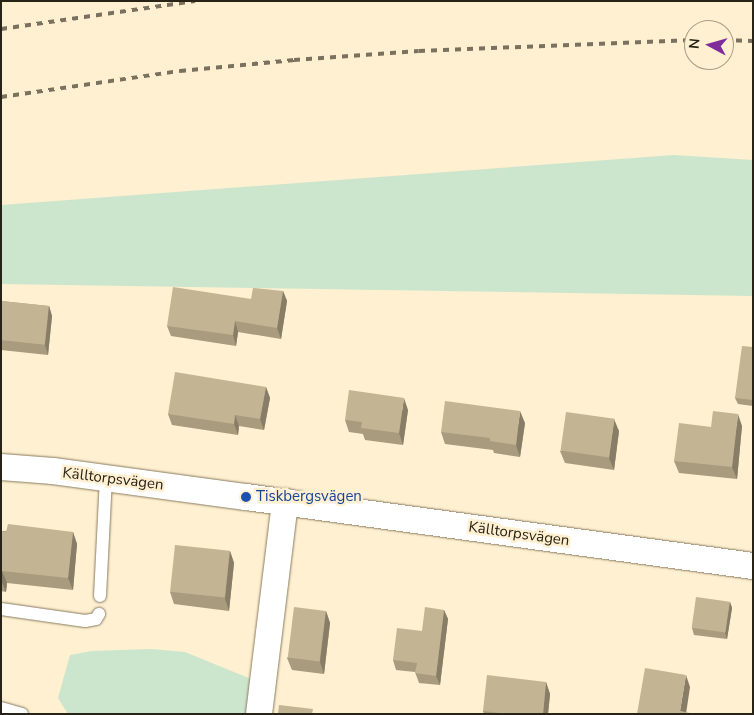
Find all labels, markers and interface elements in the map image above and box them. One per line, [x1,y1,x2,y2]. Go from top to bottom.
north arrow [684,20,734,70]
text: N [685,37,705,50]
street label: Källtorpsvägen [61,464,165,494]
place label: Tiskbergsvägen [256,488,362,506]
marker: Tiskbergsvägen [240,491,252,503]
street label: Källtorpsvägen [467,518,571,550]

